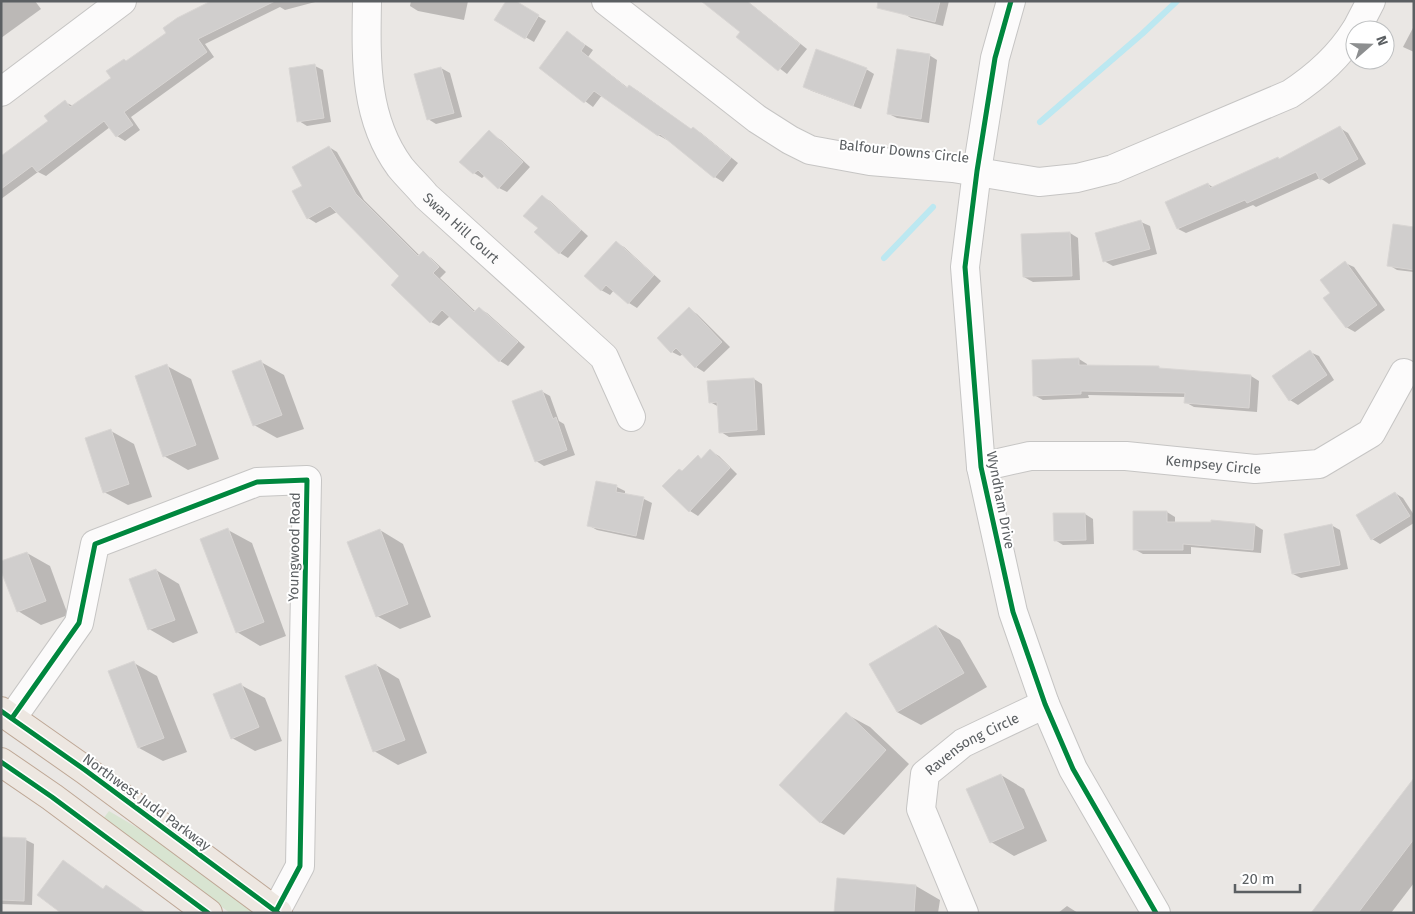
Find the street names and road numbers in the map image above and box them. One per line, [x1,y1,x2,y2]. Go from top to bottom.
street label: Balfour Downs Circle [838,136,970,167]
street label: Swan Hill Court [419,189,503,268]
street label: Wyndham Drive [983,450,1018,550]
street label: Kempsey Circle [1165,452,1262,478]
street label: Youngwood Road [285,492,304,602]
street label: Ravensong Circle [922,710,1022,779]
street label: Northwest Judd Parkway [79,750,214,855]

